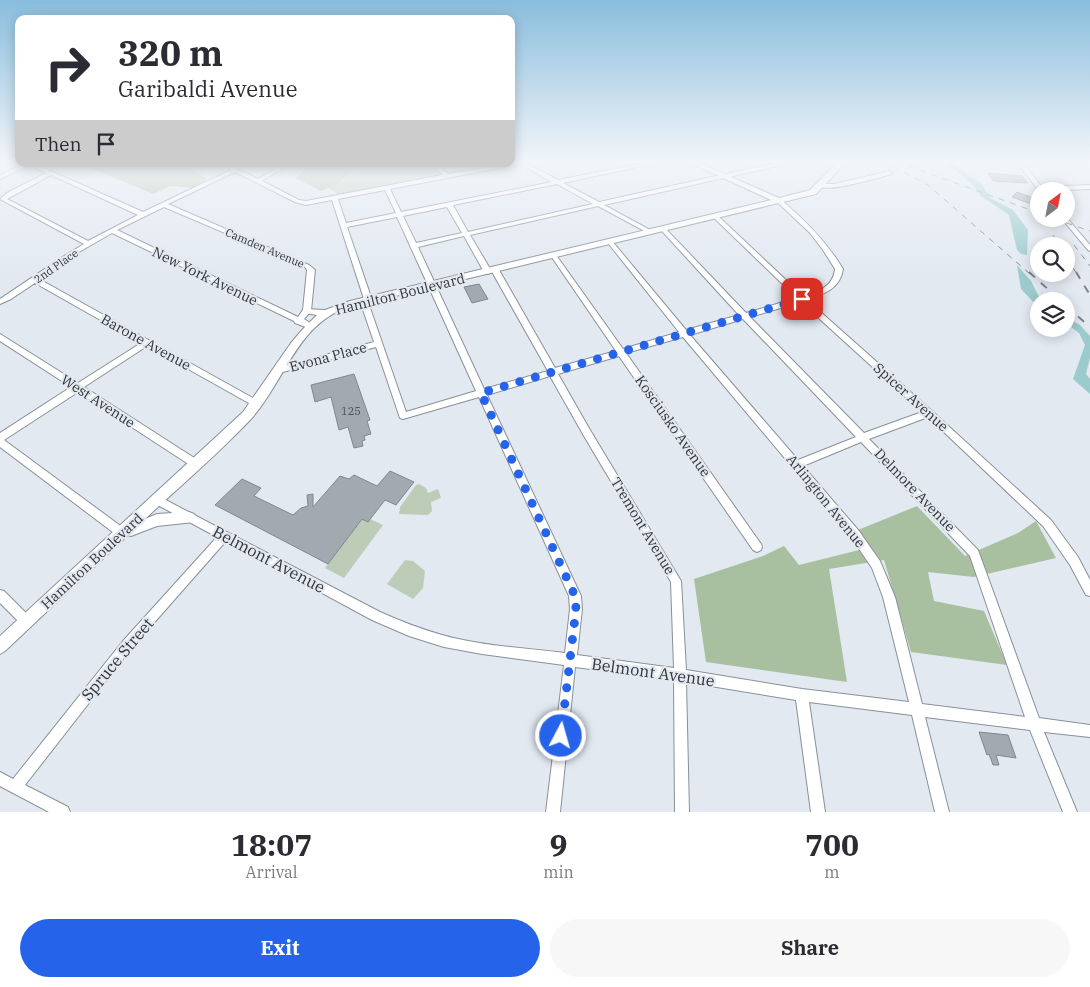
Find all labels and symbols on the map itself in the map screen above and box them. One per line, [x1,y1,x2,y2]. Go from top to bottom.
north arrow [1030,182,1075,228]
street label: Camden Avenue [223,225,307,271]
street label: New York Avenue [149,243,261,309]
street label: 2nd Place [31,246,81,286]
street label: Hamilton Boulevard [333,269,467,319]
pin [781,278,823,320]
street label: Barone Avenue [98,310,194,374]
street label: Evona Place [287,338,369,376]
street label: Spicer Avenue [870,359,952,435]
street label: West Avenue [58,370,138,432]
street label: Kosciusko Avenue [631,372,715,480]
house number: 125 [341,404,361,418]
street label: Delmore Avenue [871,445,959,535]
street label: Arlington Avenue [783,451,869,551]
street label: Tremont Avenue [607,474,679,578]
street label: Hamilton Boulevard [37,509,147,613]
street label: Belmont Avenue [209,521,329,597]
street label: Spruce Street [77,613,158,704]
street label: Belmont Avenue [590,653,716,691]
position arrow [534,709,586,761]

